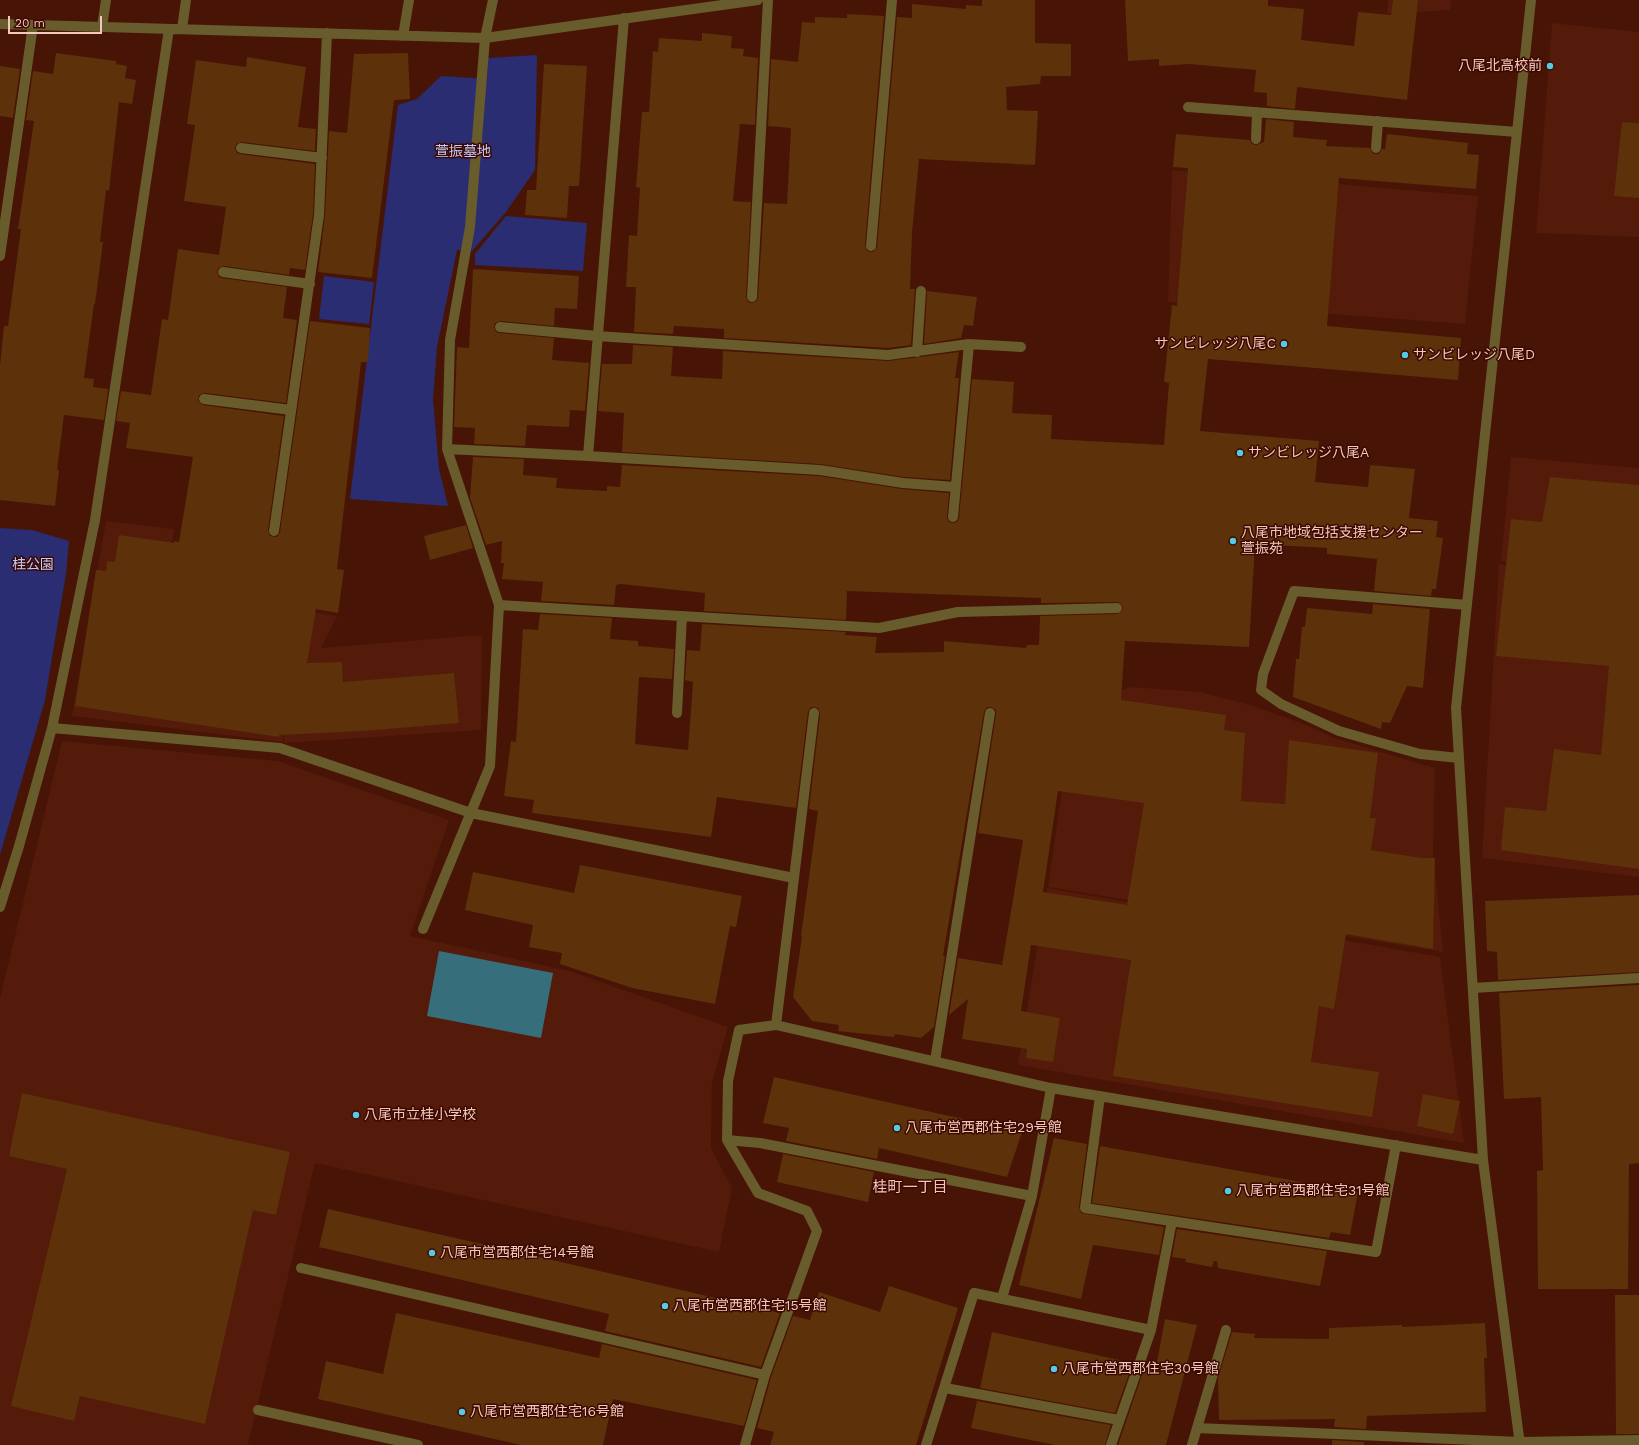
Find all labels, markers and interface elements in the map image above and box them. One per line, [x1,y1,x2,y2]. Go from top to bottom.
scale bar [10,8,104,34]
text: 20 m [15,16,45,30]
place label: 八尾北高校前 [1458,58,1542,74]
marker: 八尾北高校前 [1545,61,1555,71]
park label: 萱振墓地 [435,144,491,160]
place label: サンビレッジ八尾C [1154,336,1276,352]
marker: サンビレッジ八尾C [1279,339,1289,349]
place label: サンビレッジ八尾D [1413,347,1535,363]
marker: サンビレッジ八尾D [1400,350,1410,360]
place label: サンビレッジ八尾A [1248,445,1369,461]
marker: サンビレッジ八尾A [1235,448,1245,458]
place label: 八尾市地域包括支援センター 萱振苑 [1241,525,1423,558]
marker: 八尾市地域包括支援センター 萱振苑 [1228,536,1238,546]
park label: 桂公園 [12,557,54,573]
place label: 八尾市立桂小学校 [364,1107,476,1123]
marker: 八尾市立桂小学校 [351,1110,361,1120]
place label: 八尾市営西郡住宅29号館 [905,1120,1062,1136]
marker: 八尾市営西郡住宅29号館 [892,1123,902,1133]
district label: 桂町一丁目 [873,1179,947,1197]
place label: 八尾市営西郡住宅31号館 [1236,1183,1390,1199]
marker: 八尾市営西郡住宅31号館 [1223,1186,1233,1196]
place label: 八尾市営西郡住宅14号館 [440,1245,594,1261]
marker: 八尾市営西郡住宅14号館 [427,1248,437,1258]
place label: 八尾市営西郡住宅15号館 [673,1298,827,1314]
marker: 八尾市営西郡住宅15号館 [660,1301,670,1311]
place label: 八尾市営西郡住宅30号館 [1062,1361,1219,1377]
marker: 八尾市営西郡住宅30号館 [1049,1364,1059,1374]
place label: 八尾市営西郡住宅16号館 [470,1404,624,1420]
marker: 八尾市営西郡住宅16号館 [457,1407,467,1417]

